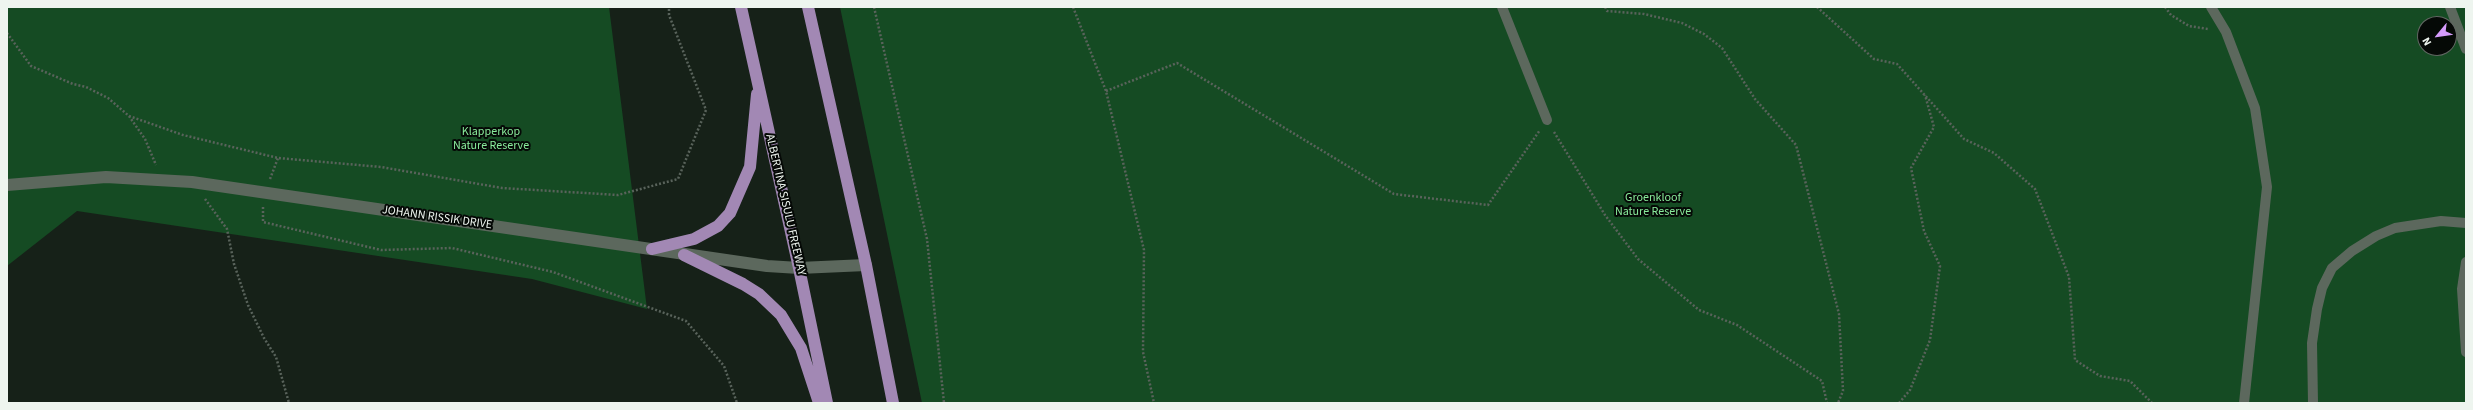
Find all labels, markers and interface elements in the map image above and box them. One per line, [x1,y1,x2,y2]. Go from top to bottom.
north arrow [2417,16,2457,56]
text: N [2419,35,2435,48]
park label: Klapperkop Nature Reserve [453,125,529,153]
street label: ALBERTINA SISULU FREEWAY [762,133,808,277]
park label: Groenkloof Nature Reserve [1615,191,1691,219]
street label: JOHANN RISSIK DRIVE [381,203,493,233]

